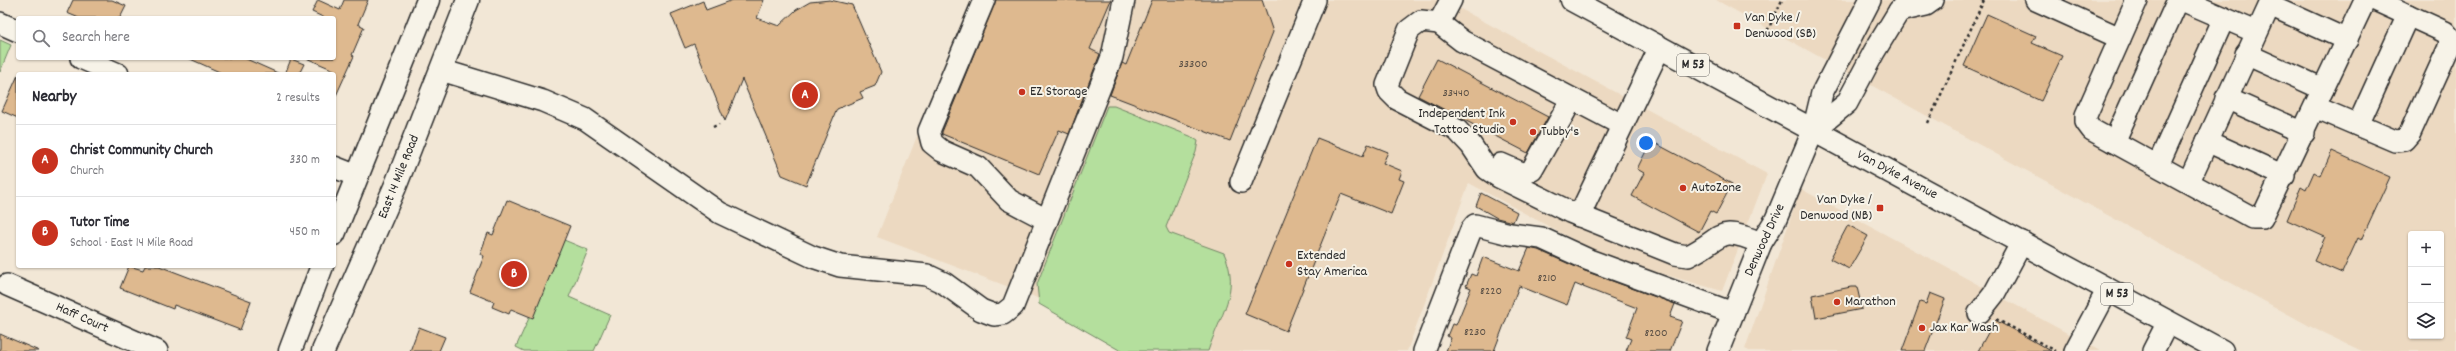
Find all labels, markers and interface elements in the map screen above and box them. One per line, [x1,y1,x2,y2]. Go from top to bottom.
place label: Van Dyke / Denwood (SB) [1745,8,1816,44]
search box [16,16,336,60]
marker: Van Dyke / Denwood (SB) [1732,21,1742,31]
icon: search [30,27,52,49]
text: Search here [62,27,130,49]
road number: M 53 [1677,54,1709,76]
house number: 33300 [1178,56,1208,73]
pin: A [792,80,818,110]
place label: EZ Storage [1030,82,1087,102]
house number: 33440 [1442,85,1470,102]
text: Nearby [32,86,76,110]
marker: EZ Storage [1017,87,1027,97]
text: 2 results [276,89,320,108]
place label: Independent Ink Tattoo Studio [1418,104,1505,140]
marker: Independent Ink Tattoo Studio [1508,117,1518,127]
place label: Tubby's [1541,122,1579,142]
marker: Tubby's [1528,127,1538,137]
street label: East 14 Mile Road [373,132,425,222]
your location [1636,133,1656,153]
text: Christ Community Church [70,140,213,162]
street label: Van Dyke Avenue [1853,145,1941,205]
text: A [41,151,49,170]
text: 330 m [289,151,320,170]
text: Church [70,162,104,181]
place label: AutoZone [1691,178,1741,198]
marker: AutoZone [1678,183,1688,193]
place label: Van Dyke / Denwood (NB) [1800,190,1872,226]
street label: Denwood Drive [1739,200,1791,280]
marker: Van Dyke / Denwood (NB) [1875,203,1885,213]
text: Tutor Time [70,212,129,234]
text: B [42,223,48,242]
text: 450 m [290,223,320,242]
map controls [2408,231,2444,339]
button: + [2408,231,2444,267]
text: School · East 14 Mile Road [70,234,193,253]
place label: Extended Stay America [1297,246,1368,282]
pin: B [501,259,527,289]
marker: Extended Stay America [1284,259,1294,269]
button: − [2408,267,2444,303]
house number: 8210 [1537,270,1557,287]
house number: 8220 [1480,283,1502,300]
road number: M 53 [2101,283,2133,305]
place label: Marathon [1845,292,1896,312]
street label: Haff Court [52,297,112,339]
marker: Marathon [1832,297,1842,307]
button: layers [2408,303,2444,339]
place label: Jax Kar Wash [1930,318,1998,338]
marker: Jax Kar Wash [1917,323,1927,333]
house number: 8230 [1464,324,1486,341]
house number: 8200 [1644,325,1668,342]

